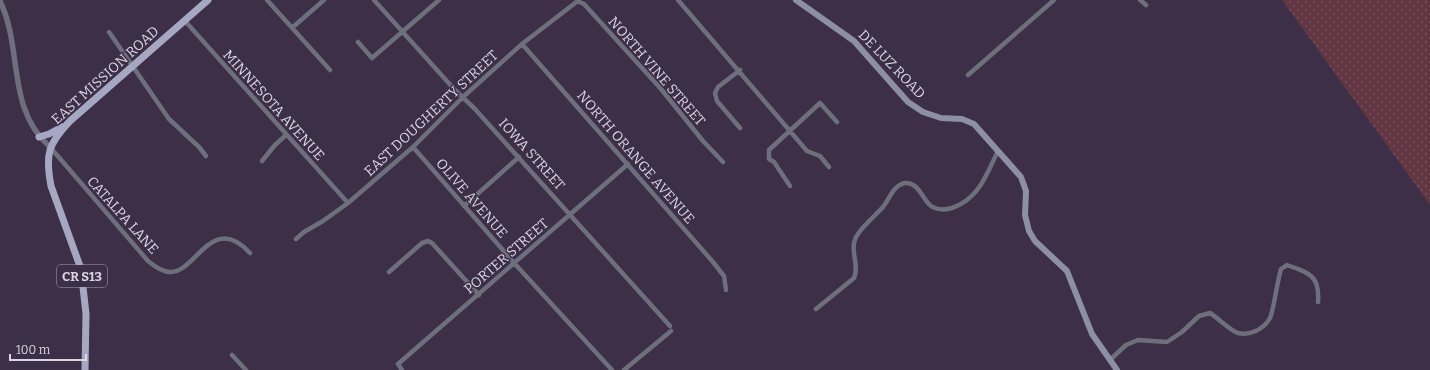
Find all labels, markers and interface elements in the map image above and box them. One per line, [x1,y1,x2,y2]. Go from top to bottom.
street label: NORTH VINE STREET [605,13,709,129]
street label: EAST MISSION ROAD [48,23,163,128]
street label: DE LUZ ROAD [855,26,929,102]
street label: MINNESOTA AVENUE [219,46,328,164]
street label: EAST DOUGHERTY STREET [361,47,502,180]
street label: NORTH ORANGE AVENUE [573,87,698,227]
street label: IOWA STREET [495,115,568,194]
street label: OLIVE AVENUE [432,155,511,242]
street label: CATALPA LANE [83,173,162,258]
street label: PORTER STREET [461,215,552,298]
road number: CR S13 [57,265,107,287]
scale bar [10,336,86,362]
text: 100 m [16,343,51,357]

